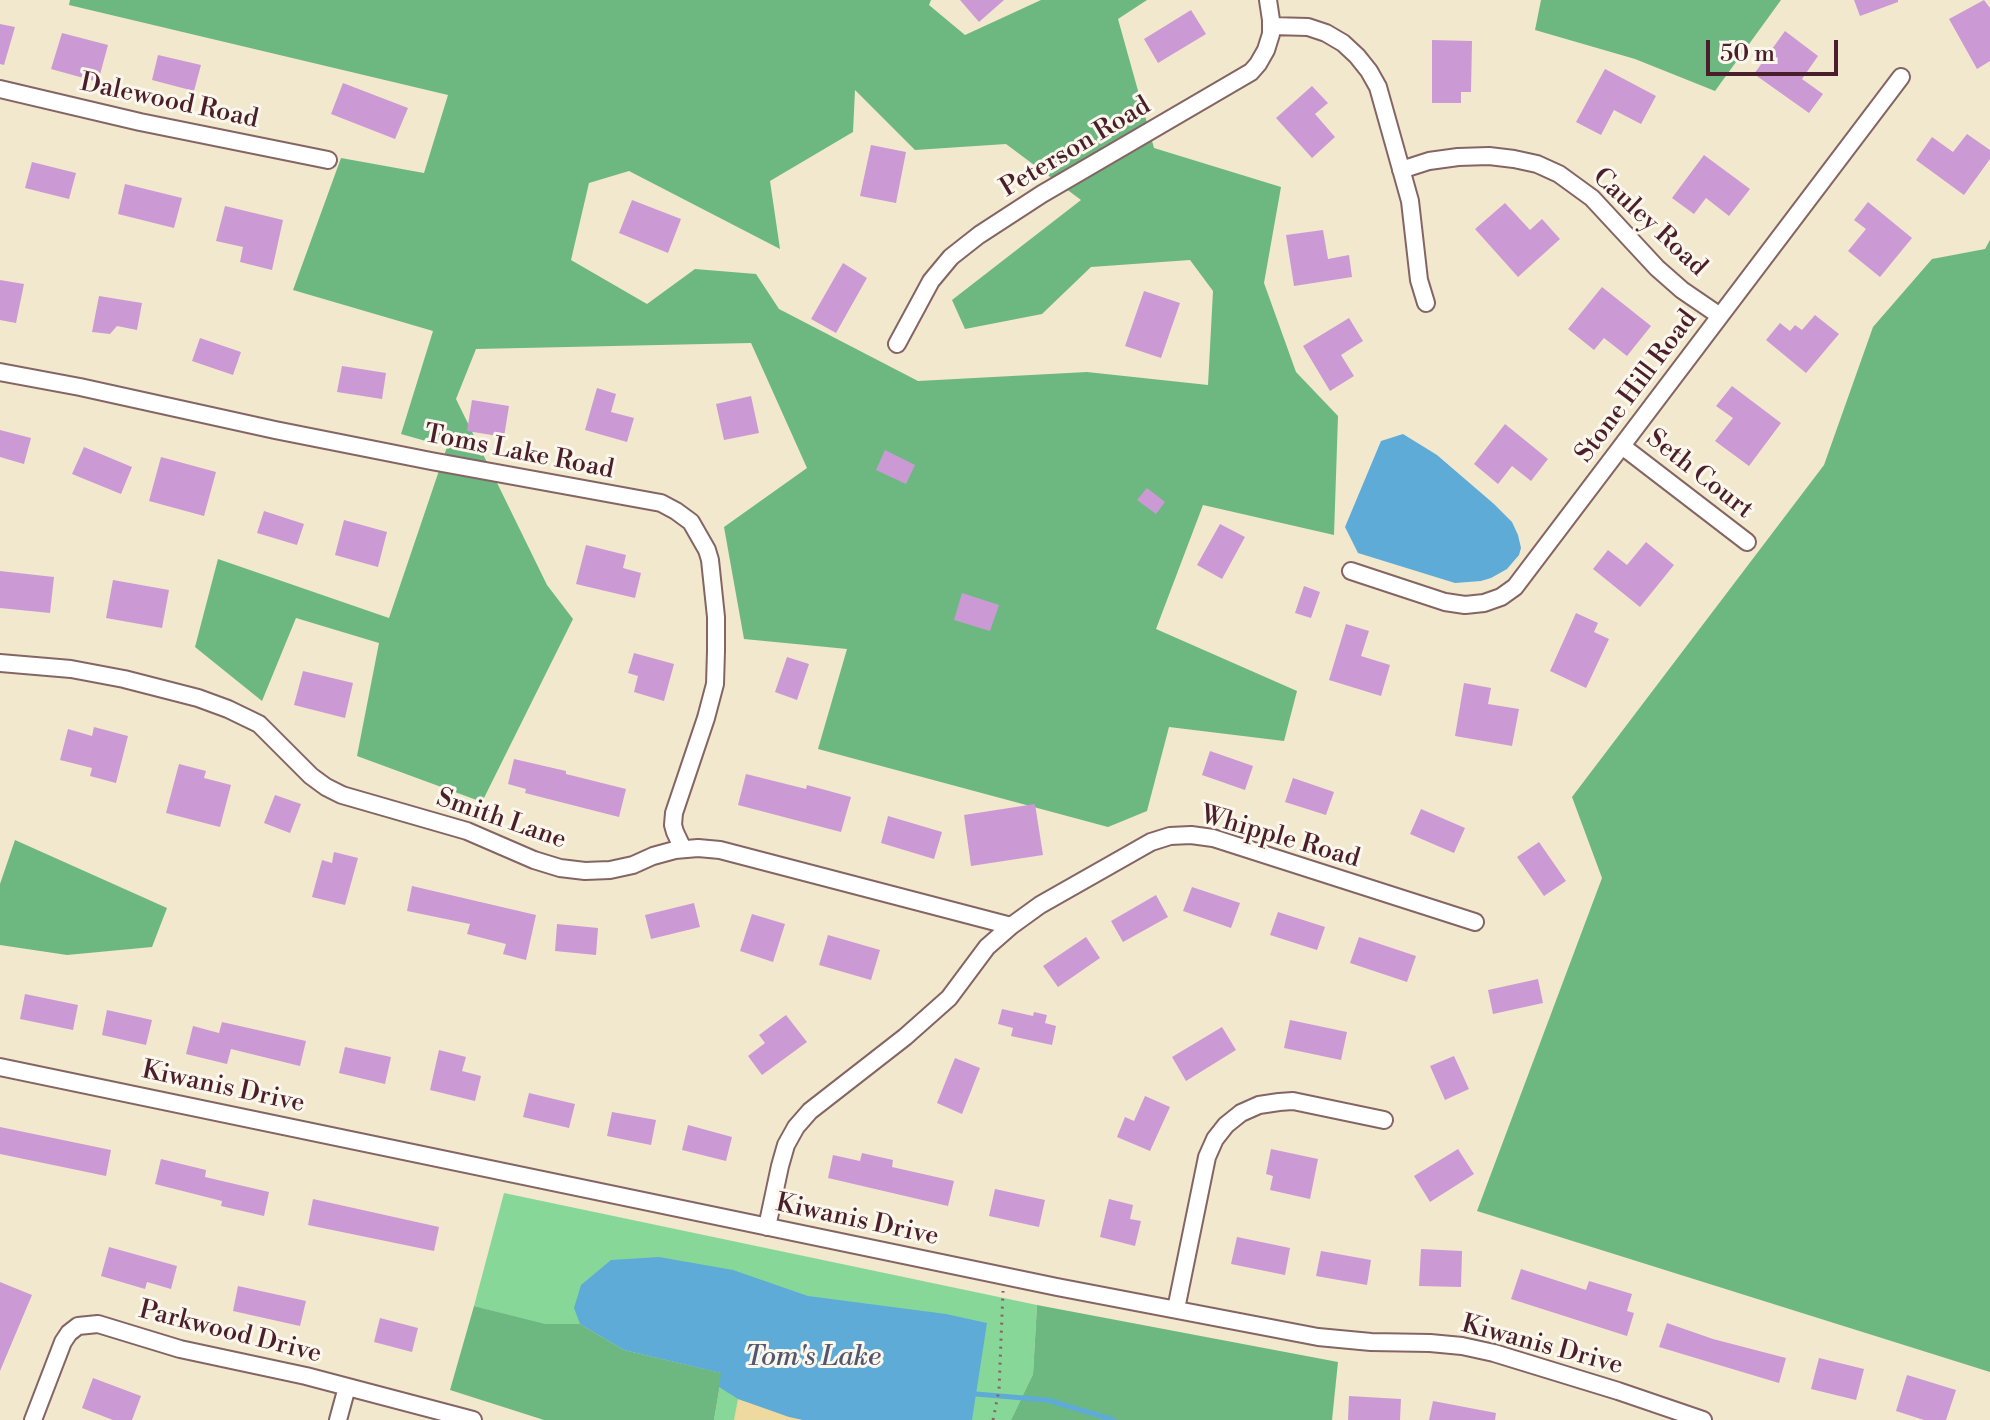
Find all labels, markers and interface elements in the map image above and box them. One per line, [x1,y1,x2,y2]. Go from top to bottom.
scale bar [1710,24,1842,74]
text: 50 m [1720,39,1775,69]
street label: Dalewood Road [77,68,261,136]
street label: Peterson Road [995,91,1157,205]
street label: Cauley Road [1585,162,1713,284]
street label: Stone Hill Road [1570,305,1704,469]
street label: Toms Lake Road [422,419,616,487]
street label: Seth Court [1639,424,1759,526]
street label: Smith Lane [432,783,570,857]
street label: Whipple Road [1197,800,1363,876]
street label: Kiwanis Drive [139,1056,307,1120]
street label: Kiwanis Drive [773,1189,941,1253]
street label: Parkwood Drive [135,1295,325,1371]
street label: Kiwanis Drive [1458,1309,1626,1383]
water label: Tom's Lake [745,1341,881,1375]

